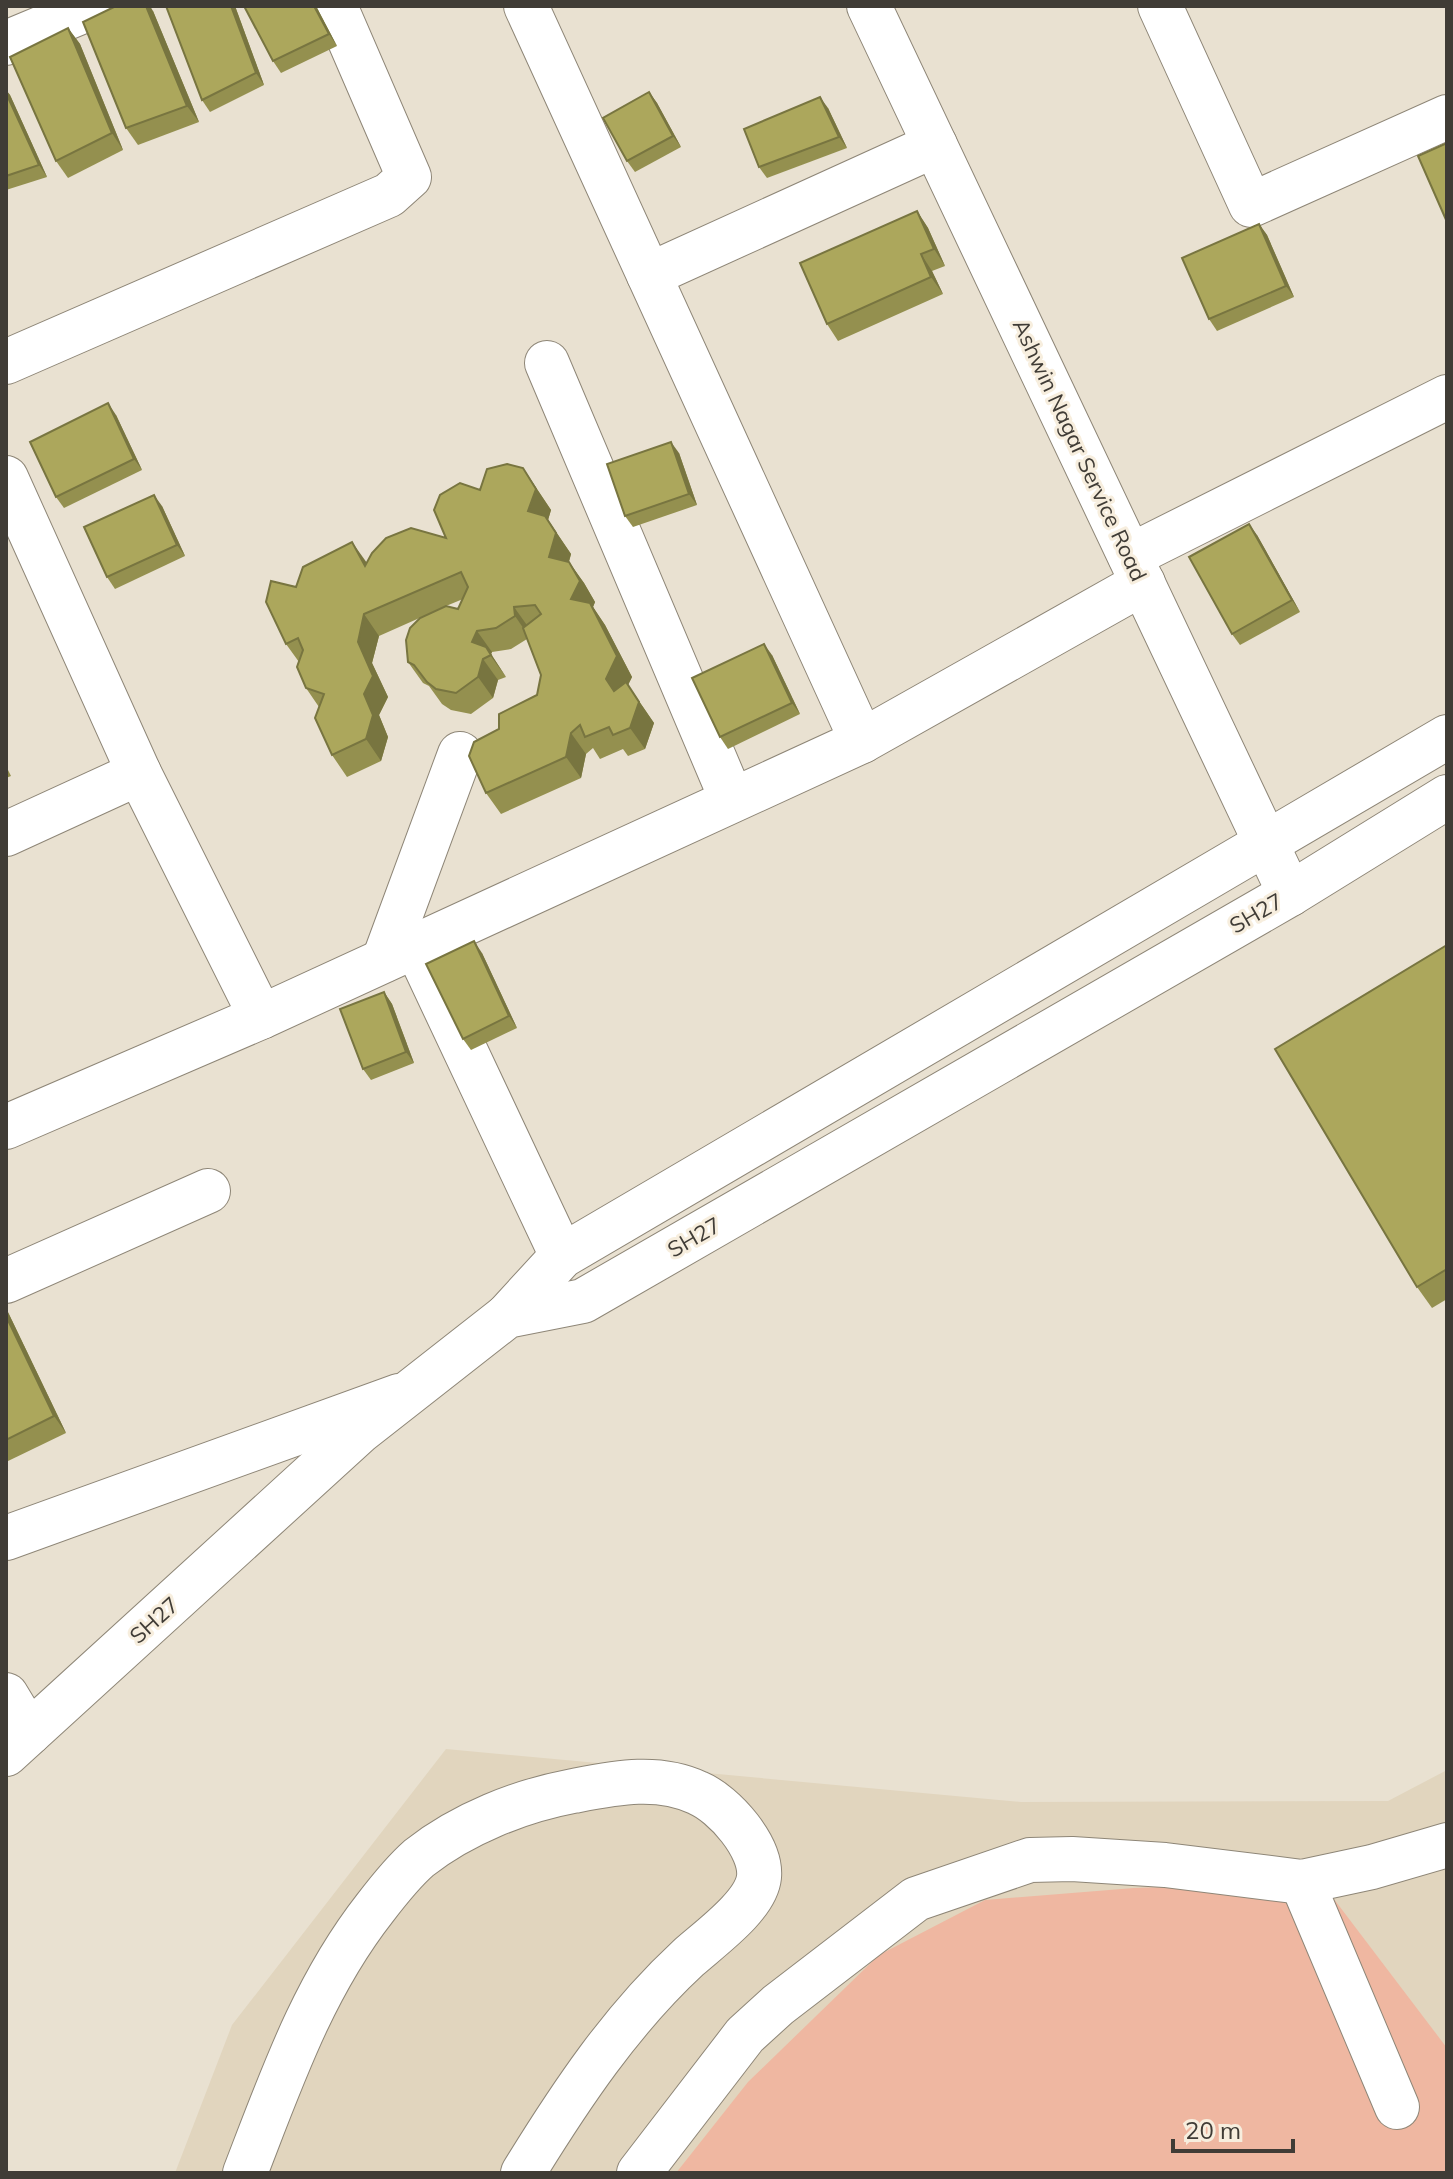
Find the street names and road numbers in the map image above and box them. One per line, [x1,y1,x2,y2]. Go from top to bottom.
street label: Ashwin Nagar Service Road [1007,314,1153,586]
street label: SH27 [1224,887,1288,939]
street label: SH27 [662,1211,726,1263]
street label: SH27 [123,1591,185,1649]

